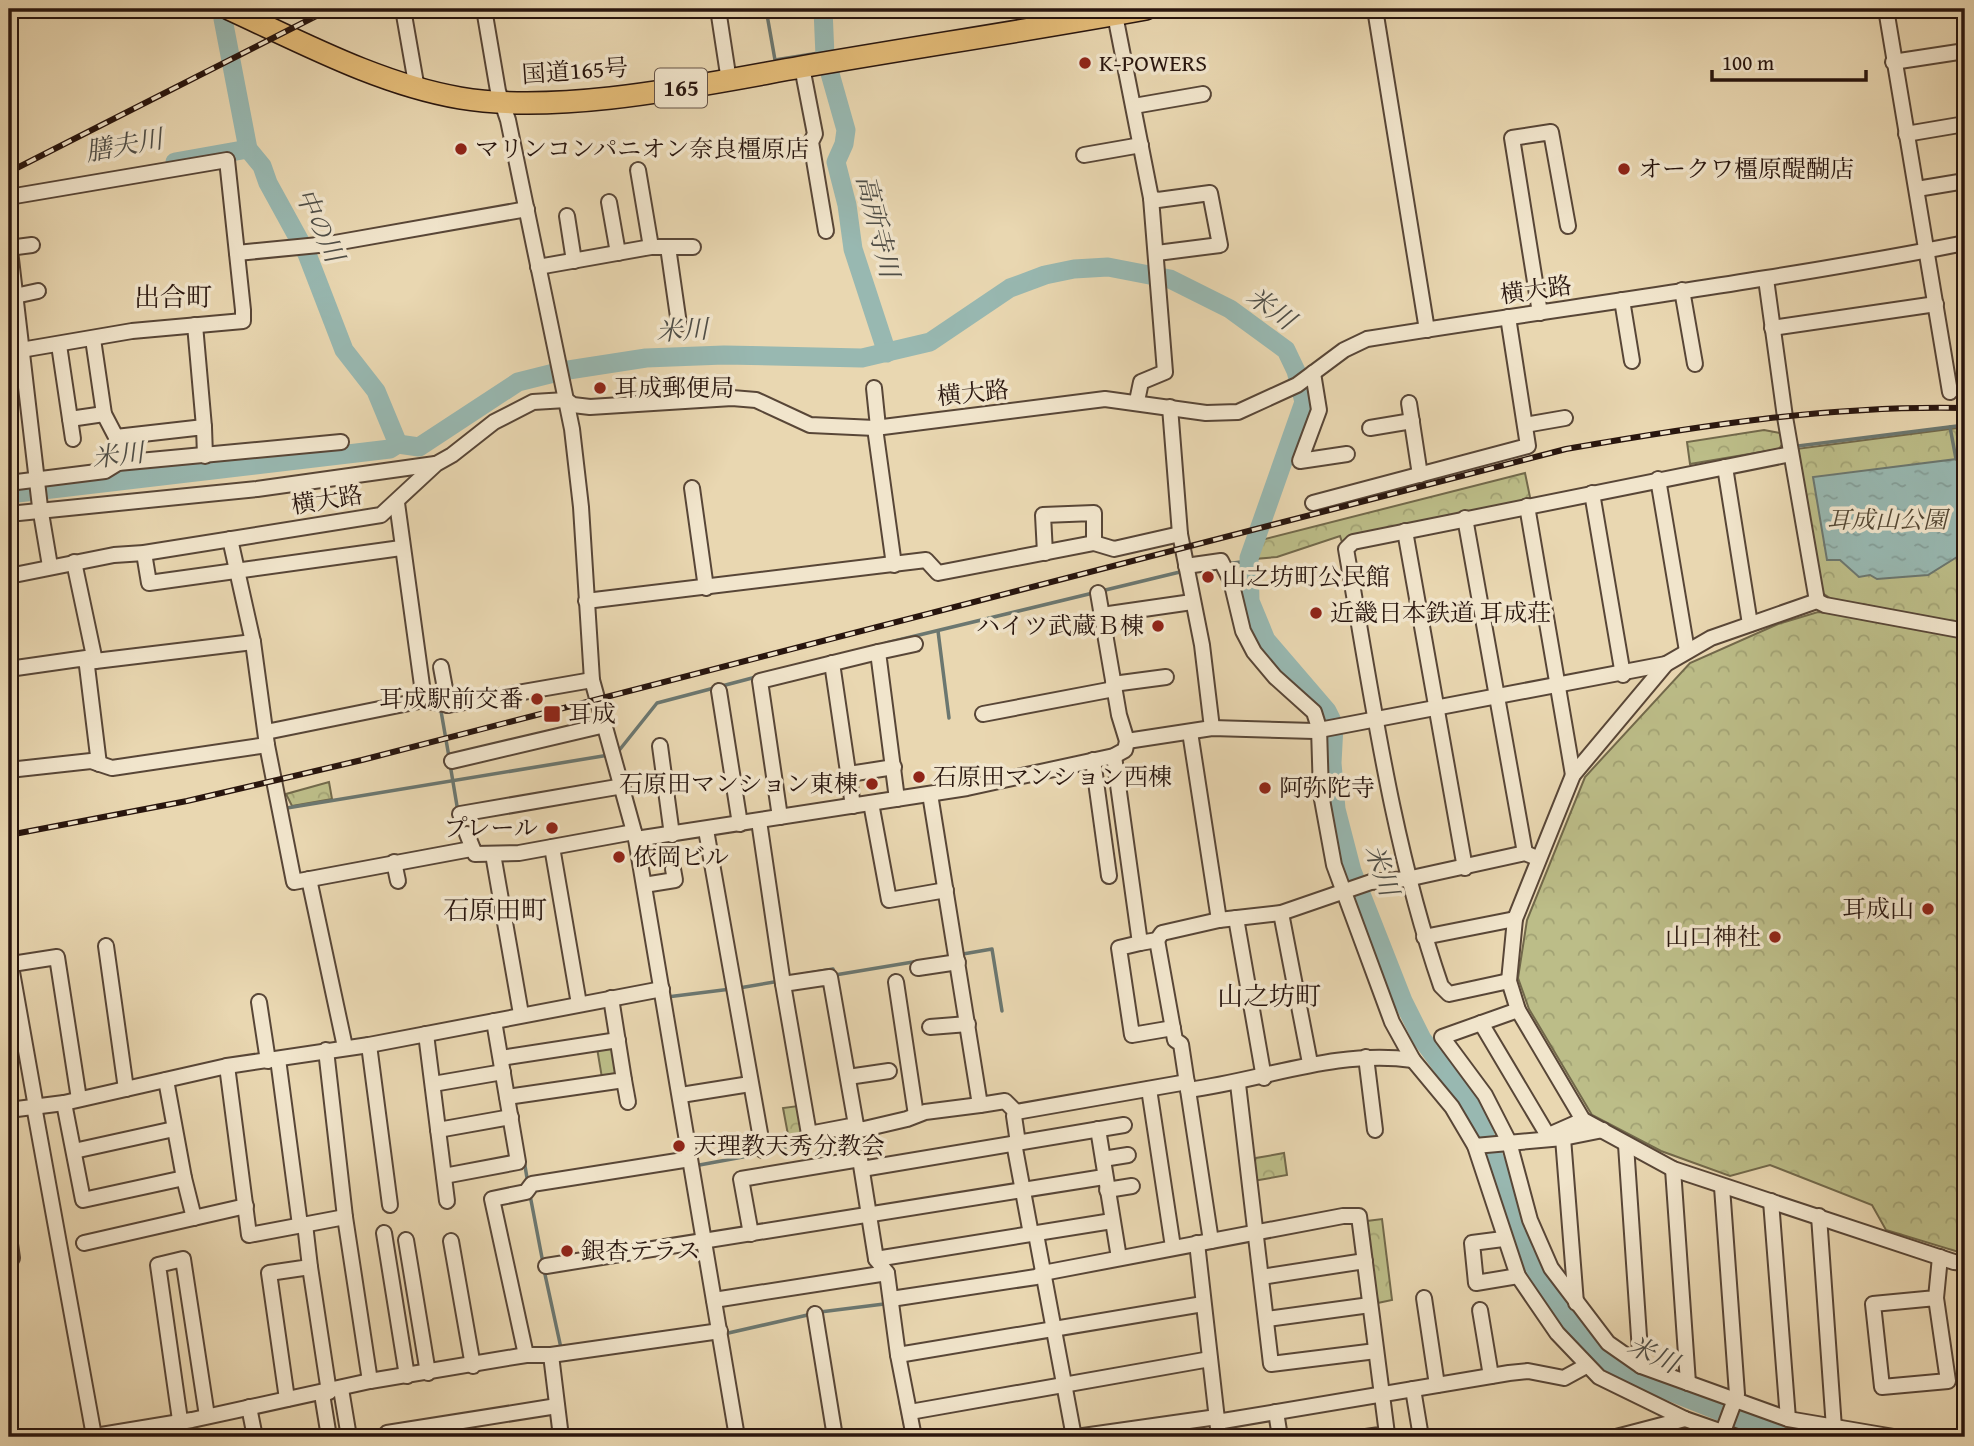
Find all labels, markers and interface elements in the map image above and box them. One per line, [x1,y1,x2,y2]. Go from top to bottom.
scale bar [1712,38,1866,82]
place label: K-POWERS [1099,45,1207,80]
text: 100 m [1722,47,1774,78]
street label: 国道165号 [521,49,629,92]
marker: K-POWERS [1077,55,1093,71]
road number: 165 [655,68,707,108]
water label: 膳夫川 [82,118,169,170]
place label: マリンコンパニオン奈良橿原店 [475,131,809,166]
marker: マリンコンパニオン奈良橿原店 [453,141,469,157]
place label: オークワ橿原醍醐店 [1638,151,1854,186]
marker: オークワ橿原醍醐店 [1616,161,1632,177]
water label: 高所寺川 [847,171,911,284]
water label: 中の川 [286,181,356,271]
street label: 横大路 [1498,267,1574,312]
district label: 出合町 [134,277,212,316]
water label: 米川 [1239,277,1306,340]
water label: 米川 [655,309,712,350]
place label: 耳成郵便局 [614,370,734,405]
street label: 横大路 [935,371,1011,414]
marker: 耳成郵便局 [592,380,608,396]
water label: 米川 [90,432,149,477]
street label: 横大路 [289,477,365,522]
park label: 耳成山公園 [1827,502,1951,537]
place label: 山之坊町公民館 [1222,559,1390,594]
marker: 山之坊町公民館 [1200,569,1216,585]
place label: 近畿日本鉄道 耳成荘 [1330,595,1551,630]
marker: 近畿日本鉄道 耳成荘 [1308,605,1324,621]
place label: ハイツ武蔵Ｂ棟 [976,608,1144,643]
marker: ハイツ武蔵Ｂ棟 [1150,618,1166,634]
place label: 耳成駅前交番 [379,681,523,716]
marker: 耳成駅前交番 [529,691,545,707]
place label: 耳成 [568,696,616,731]
marker: 耳成 [542,704,562,724]
place label: 石原田マンション西棟 [933,759,1172,794]
place label: 石原田マンション東棟 [619,766,858,801]
marker: 石原田マンション西棟 [911,769,927,785]
place label: 阿弥陀寺 [1279,770,1375,805]
marker: 石原田マンション東棟 [864,776,880,792]
marker: 阿弥陀寺 [1257,780,1273,796]
place label: プレール [443,810,538,845]
marker: プレール [544,820,560,836]
place label: 依岡ビル [633,839,729,874]
water label: 米川 [1356,839,1410,904]
marker: 依岡ビル [611,849,627,865]
district label: 石原田町 [443,890,547,929]
place label: 耳成山 [1842,891,1914,926]
marker: 耳成山 [1920,901,1936,917]
place label: 山口神社 [1665,919,1761,954]
marker: 山口神社 [1767,929,1783,945]
district label: 山之坊町 [1217,976,1321,1015]
place label: 天理教天秀分教会 [693,1128,885,1163]
marker: 天理教天秀分教会 [671,1138,687,1154]
place label: 銀杏テラス [581,1233,700,1268]
marker: 銀杏テラス [559,1243,575,1259]
water label: 米川 [1621,1325,1688,1383]

